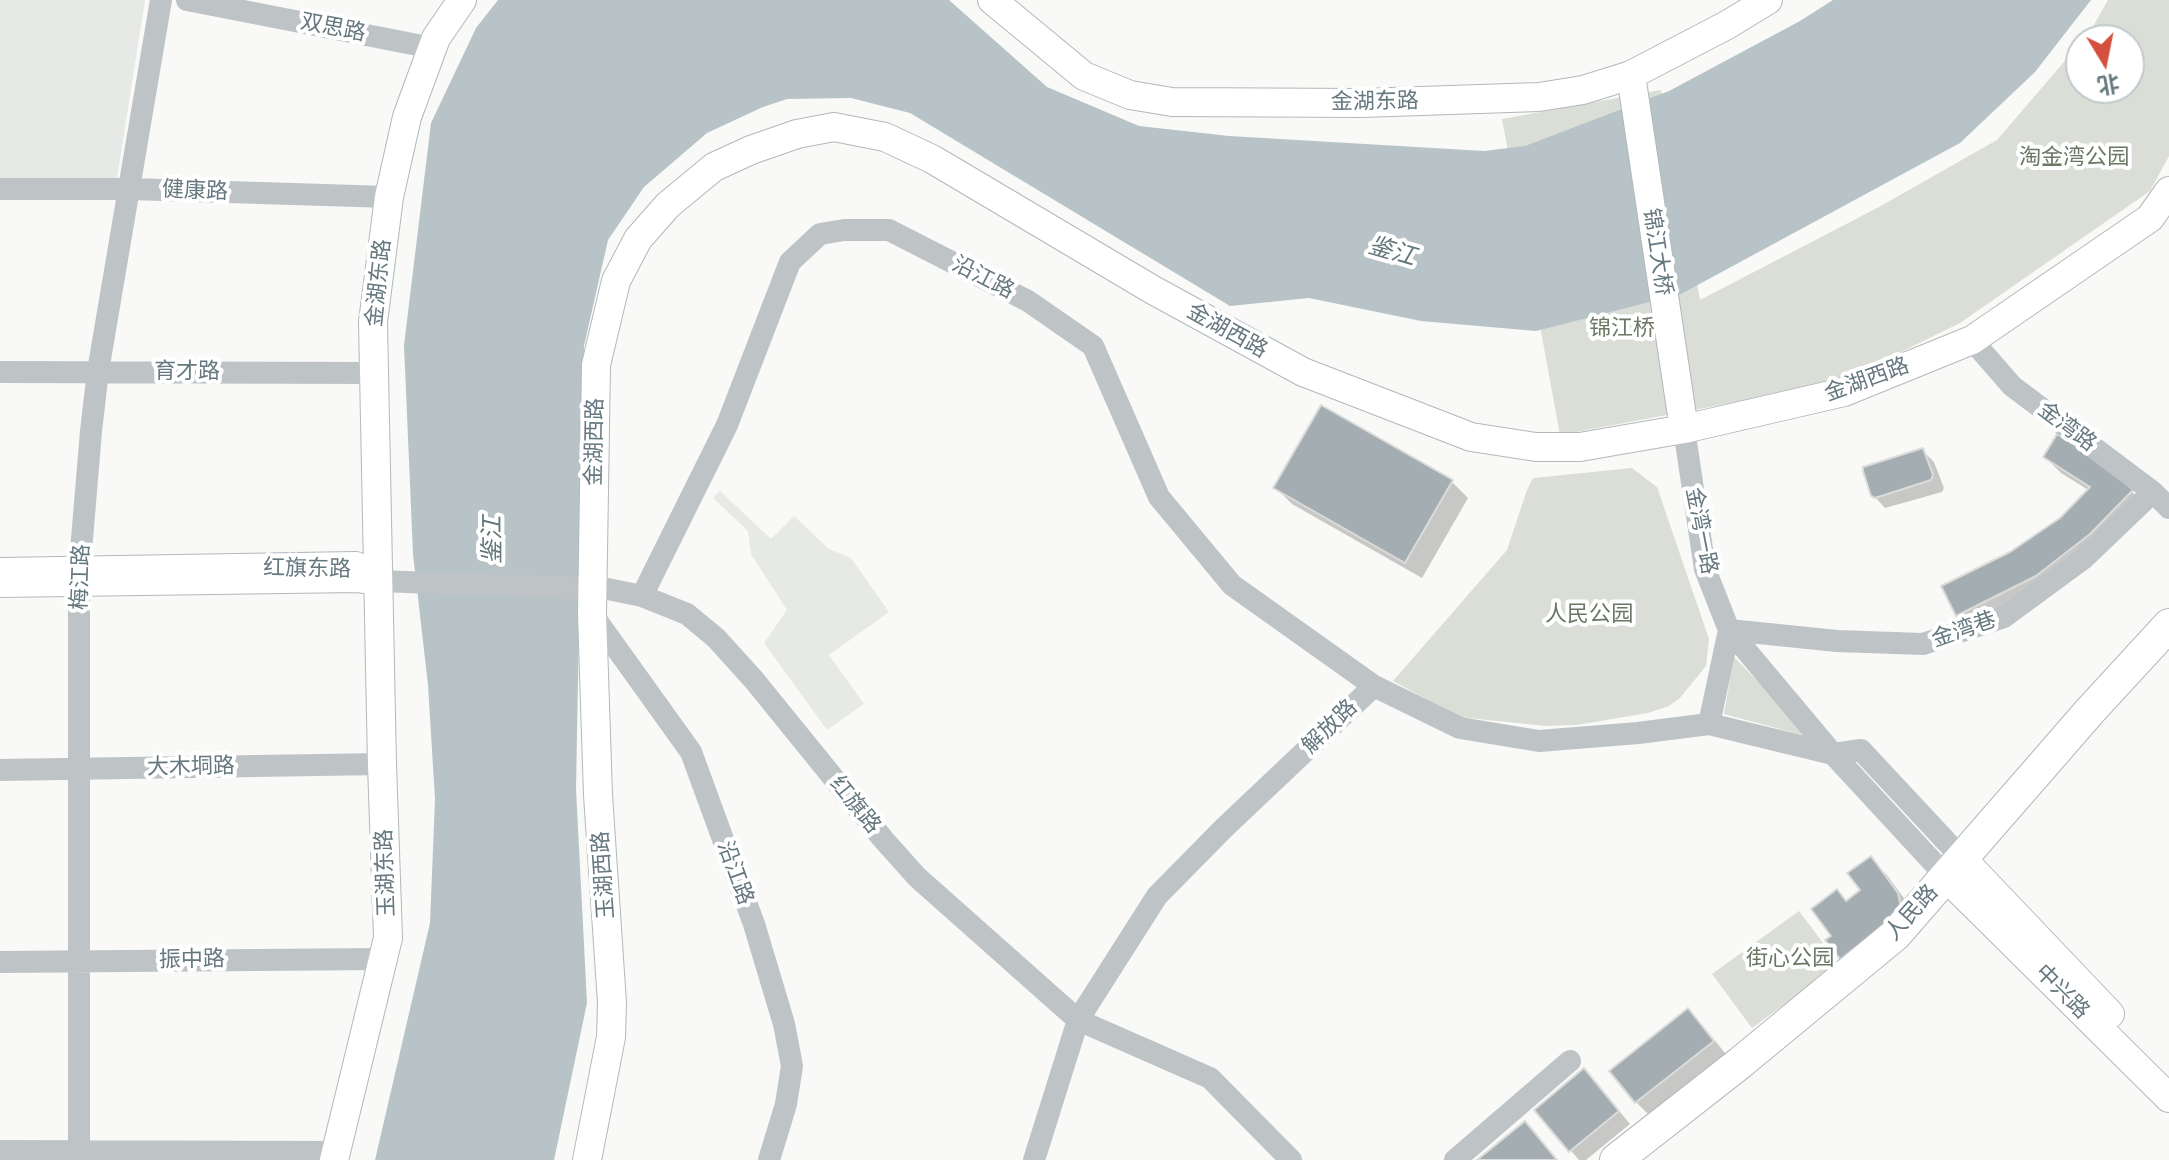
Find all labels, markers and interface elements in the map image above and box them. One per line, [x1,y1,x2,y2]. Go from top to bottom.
street label: 双思路 [298,9,368,47]
north arrow [2065,24,2145,104]
text: 北 [2095,69,2122,102]
street label: 金湖东路 [1331,88,1419,116]
park label: 淘金湾公园 [2019,145,2129,171]
street label: 健康路 [162,177,228,205]
street label: 锦江大桥 [1637,206,1677,298]
water label: 鉴江 [1365,232,1419,272]
street label: 金湖东路 [361,238,397,328]
street label: 沿江路 [948,251,1018,305]
street label: 金湖西路 [1182,298,1272,364]
park label: 锦江桥 [1589,316,1655,342]
street label: 金湖西路 [1821,353,1913,407]
street label: 育才路 [154,359,220,385]
street label: 金湾路 [2033,397,2101,457]
street label: 金湖西路 [581,398,609,486]
street label: 金湾一路 [1680,485,1722,577]
water label: 鉴江 [479,516,507,564]
street label: 梅江路 [67,544,95,610]
street label: 红旗东路 [263,555,351,583]
park label: 人民公园 [1545,602,1633,628]
street label: 金湾巷 [1929,607,1999,653]
street label: 解放路 [1297,695,1363,759]
street label: 大木垌路 [147,753,235,781]
street label: 红旗路 [824,771,886,839]
street label: 玉湖东路 [371,829,401,917]
street label: 玉湖西路 [588,830,620,920]
street label: 沿江路 [711,837,759,909]
street label: 人民路 [1880,880,1944,946]
street label: 振中路 [159,946,225,974]
park label: 街心公园 [1746,946,1834,972]
street label: 中兴路 [2029,959,2095,1025]

